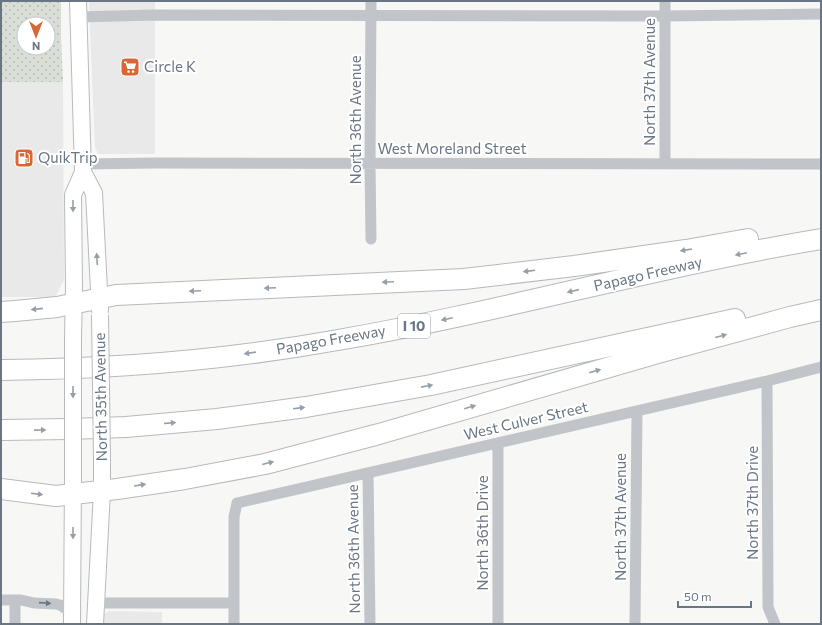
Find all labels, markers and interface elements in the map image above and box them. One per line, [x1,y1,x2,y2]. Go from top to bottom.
north arrow [16,16,56,56]
street label: North 37th Avenue [640,18,658,146]
text: N [32,40,40,53]
street label: North 36th Avenue [346,55,364,185]
supermarket icon: Circle K [119,56,141,78]
place label: Circle K [144,57,196,75]
street label: West Moreland Street [377,139,527,157]
fuel station icon: QuikTrip [13,147,35,169]
place label: QuikTrip [38,148,98,166]
one-way arrow [70,200,76,213]
one-way arrow [680,247,692,253]
one-way arrow [735,251,748,257]
street label: Papago Freeway [592,252,704,294]
one-way arrow [94,253,101,265]
one-way arrow [523,268,535,274]
one-way arrow [382,279,394,286]
one-way arrow [263,285,276,291]
one-way arrow [189,288,201,295]
one-way arrow [567,288,580,294]
one-way arrow [31,306,43,312]
road number: I 10 [398,314,430,338]
one-way arrow [440,316,453,322]
street label: Papago Freeway [275,320,387,358]
street label: North 35th Avenue [90,332,110,462]
one-way arrow [715,333,727,339]
one-way arrow [244,350,256,356]
one-way arrow [590,368,602,374]
one-way arrow [421,382,433,388]
one-way arrow [70,386,76,399]
street label: West Culver Street [462,397,590,443]
one-way arrow [465,404,477,410]
one-way arrow [293,405,305,411]
one-way arrow [164,419,176,426]
one-way arrow [34,426,46,433]
street label: North 37th Drive [743,446,761,560]
street label: North 37th Avenue [611,453,629,581]
one-way arrow [262,460,275,466]
street label: North 36th Drive [473,475,491,591]
one-way arrow [134,482,146,488]
street label: North 36th Avenue [343,484,363,614]
one-way arrow [31,491,43,497]
one-way arrow [69,527,76,539]
scale bar [678,583,751,609]
text: 50 m [684,589,712,603]
one-way arrow [39,600,51,607]

